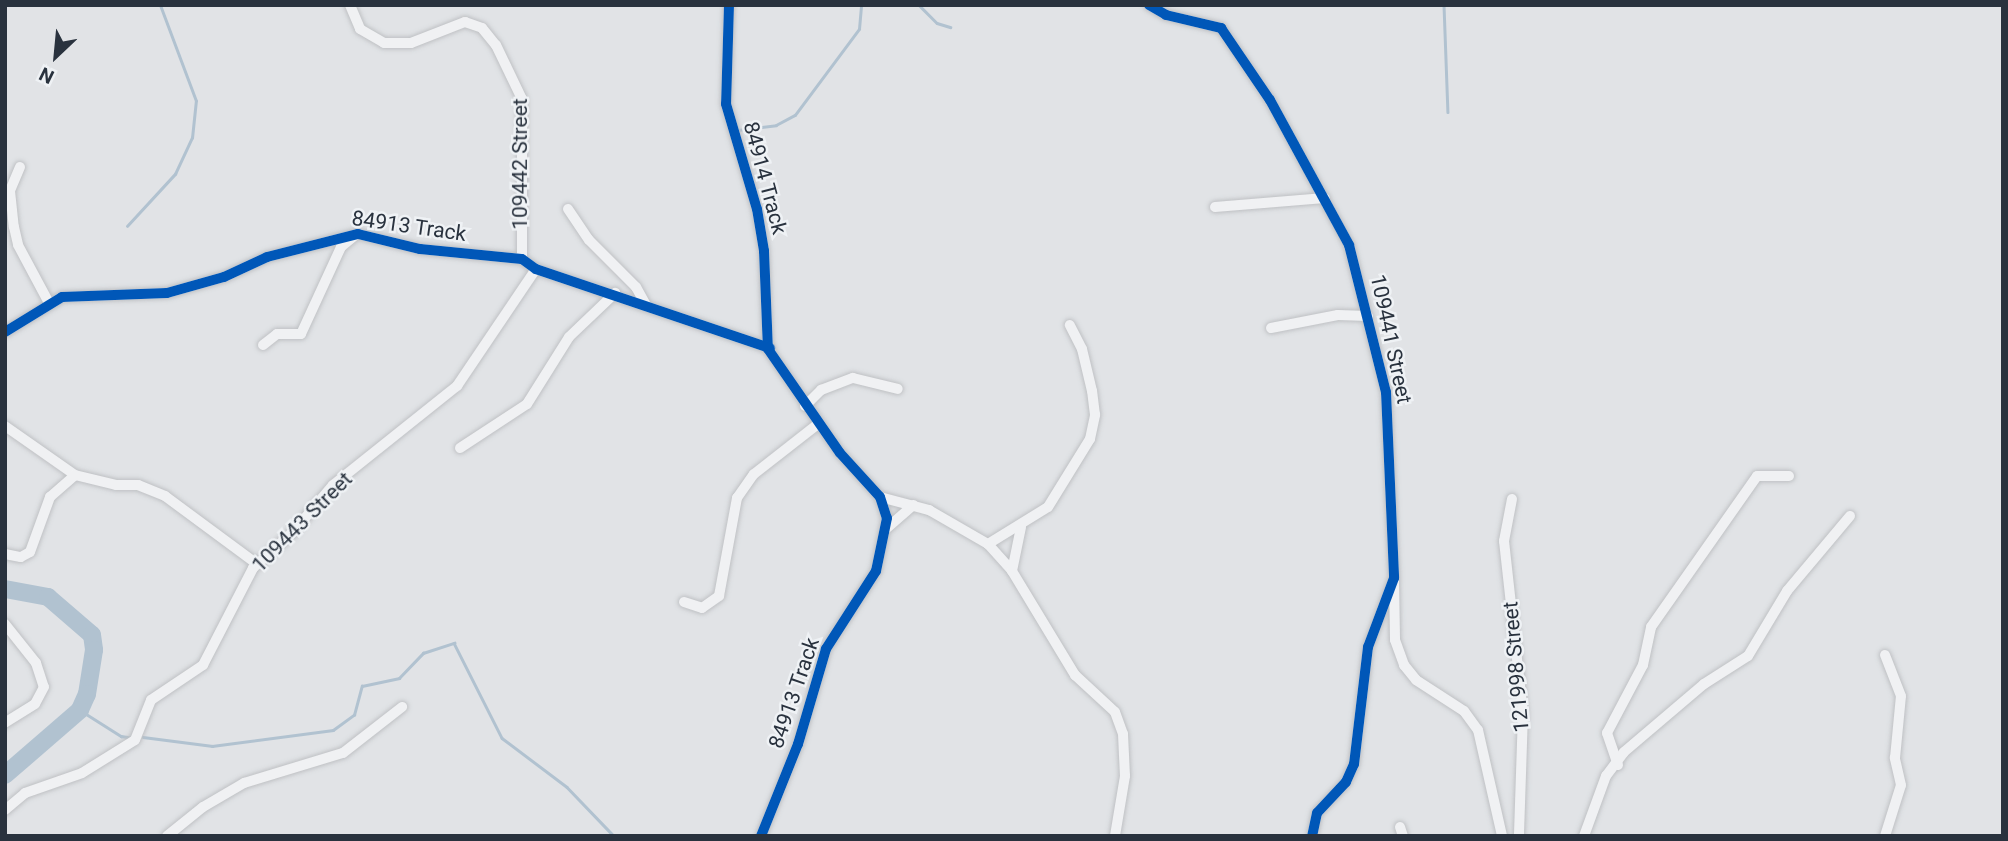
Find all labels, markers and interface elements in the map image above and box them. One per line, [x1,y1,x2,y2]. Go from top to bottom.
north arrow [21,21,91,91]
text: N [36,62,58,89]
street label: 109442 Street [507,98,533,230]
street label: 84914 Track [738,119,792,237]
street label: 84913 Track [350,205,468,247]
street label: 109441 Street [1365,272,1417,406]
street label: 109443 Street [247,467,357,577]
street label: 121998 Street [1498,600,1534,734]
street label: 84913 Track [763,634,825,752]

